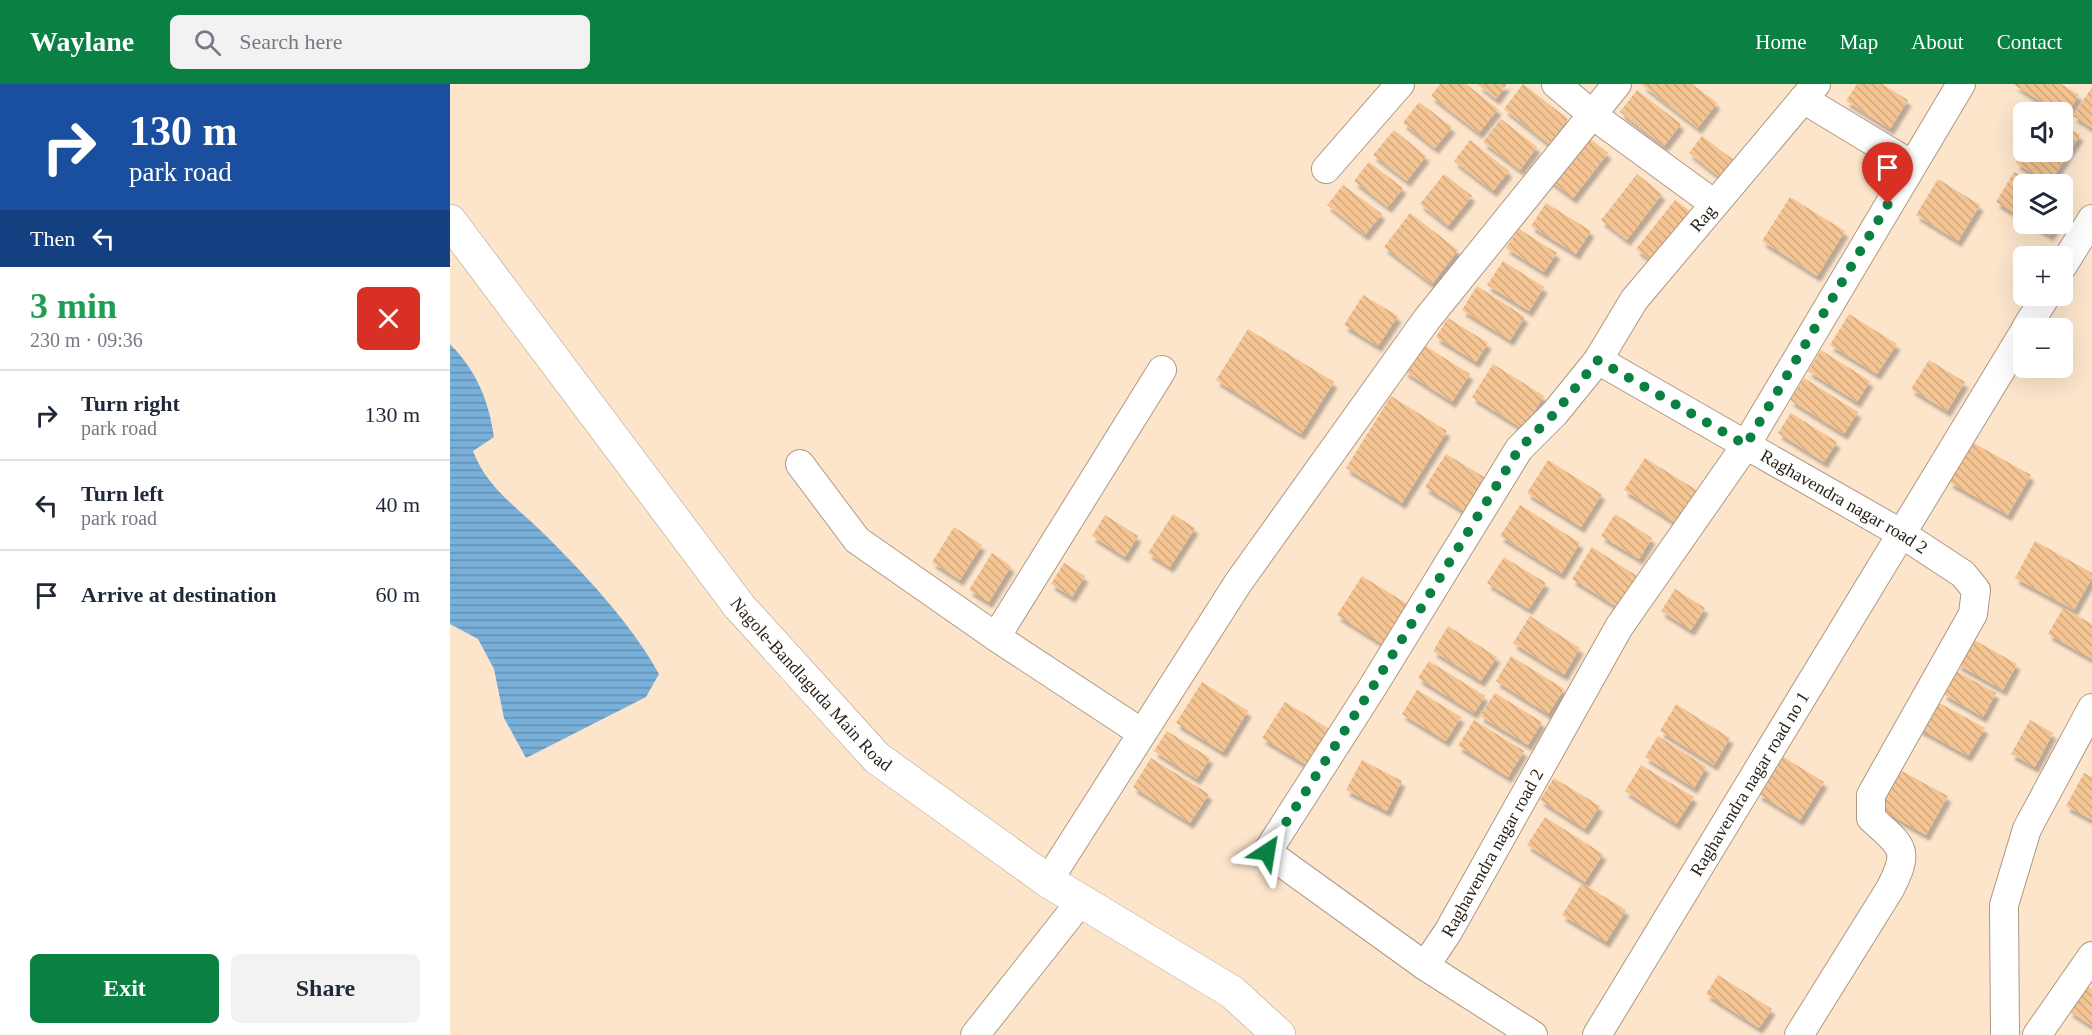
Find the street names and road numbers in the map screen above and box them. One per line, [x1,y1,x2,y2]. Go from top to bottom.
street label: Rag [1686,201,1720,236]
street label: Raghavendra nagar road 2 [1757,445,1931,558]
street label: Nagole-Bandlaguda Main Road [726,594,896,775]
street label: Raghavendra nagar road no 1 [1686,688,1813,880]
street label: Raghavendra nagar road 2 [1437,765,1547,940]

